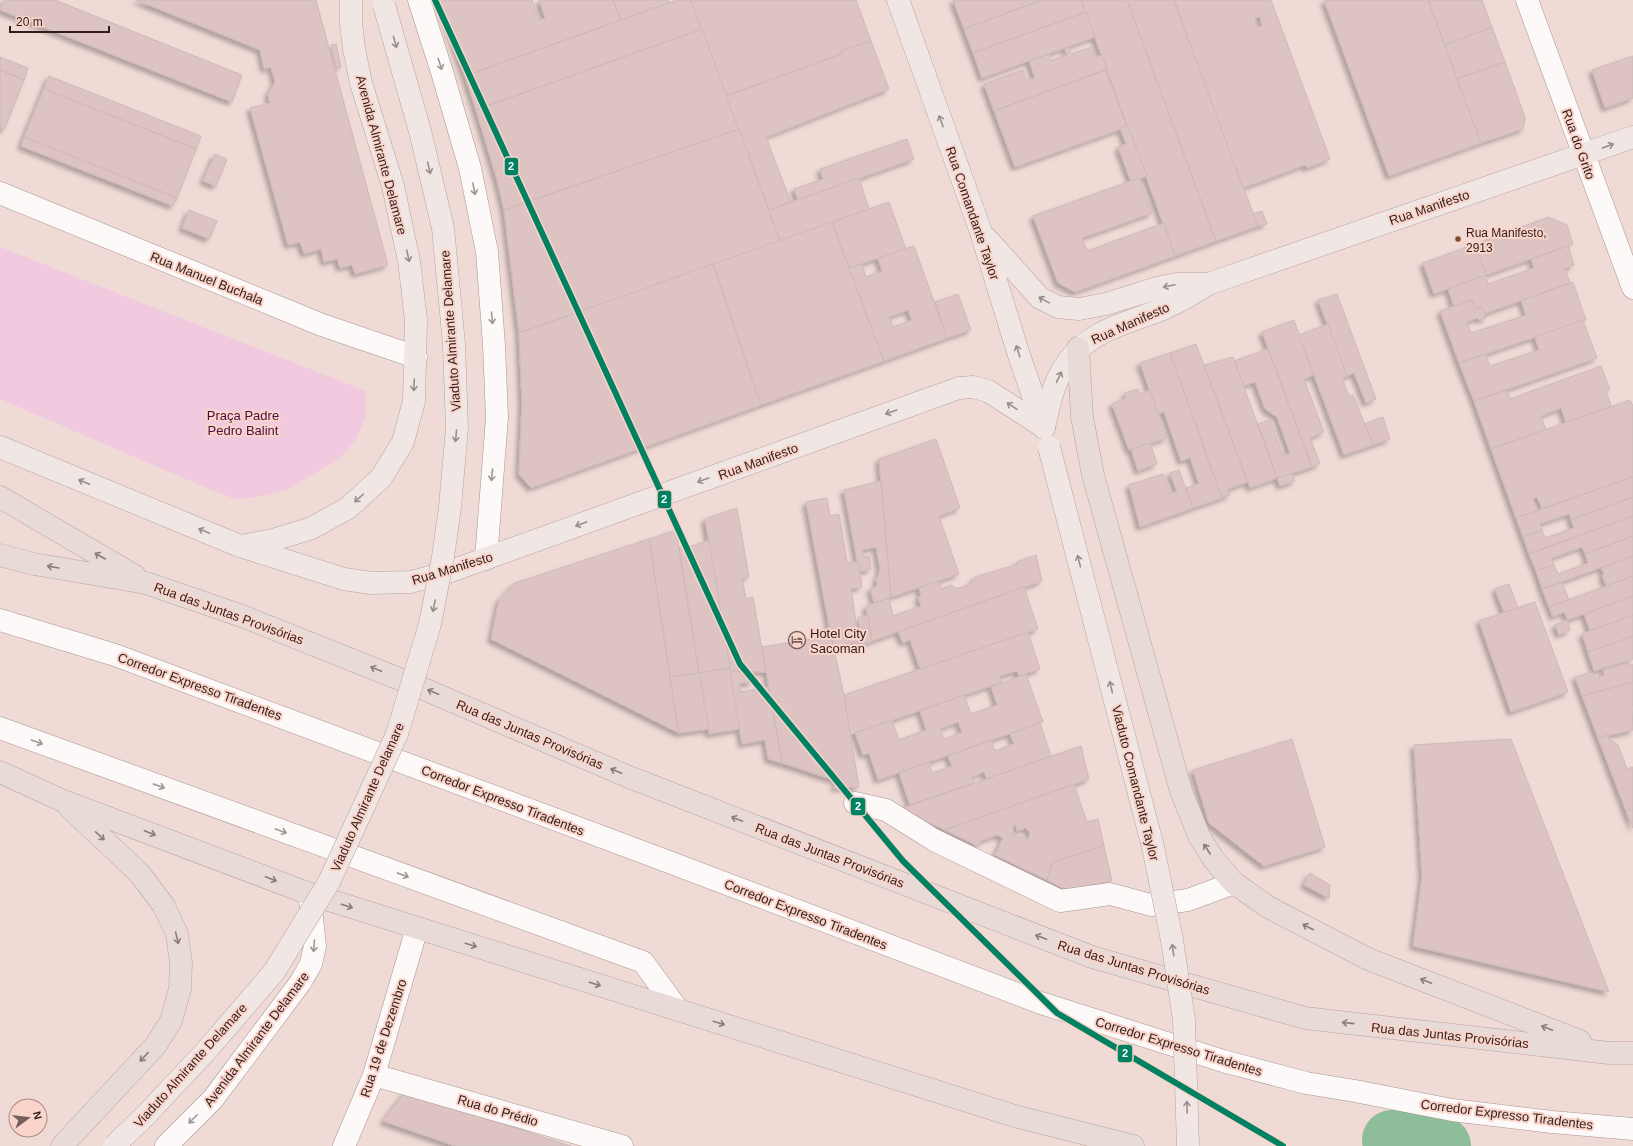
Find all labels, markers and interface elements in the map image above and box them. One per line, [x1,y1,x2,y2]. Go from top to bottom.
scale bar [10,8,109,34]
text: 20 m [16,15,43,29]
one-way arrow [392,36,399,49]
one-way arrow [437,57,444,70]
street label: Avenida Almirante Delamare [353,74,410,237]
street label: Rua do Grito [1559,107,1598,181]
one-way arrow [937,116,945,128]
one-way arrow [1601,142,1614,149]
street label: Rua Comandante Taylor [943,145,1003,282]
line badge: 2 [504,157,519,176]
text: 2 [508,160,514,172]
one-way arrow [425,161,433,174]
one-way arrow [470,182,478,195]
street label: Rua Manifesto [1387,187,1471,228]
place label: Rua Manifesto, 2913 [1466,226,1547,255]
marker: Rua Manifesto, 2913 [1453,234,1463,244]
street label: Rua Manuel Buchala [148,249,266,308]
one-way arrow [405,249,413,262]
street label: Viaduto Almirante Delamare [437,250,464,412]
one-way arrow [1163,282,1176,290]
one-way arrow [1038,296,1050,303]
street label: Rua Manifesto [1089,300,1172,347]
one-way arrow [489,311,496,324]
one-way arrow [1014,344,1021,357]
one-way arrow [1056,371,1063,383]
one-way arrow [411,378,418,391]
one-way arrow [1006,402,1017,410]
park label: Praça Padre Pedro Balint [207,408,279,438]
one-way arrow [885,409,897,417]
one-way arrow [452,429,460,442]
street label: Rua Manifesto [716,440,800,483]
one-way arrow [489,468,496,481]
one-way arrow [78,477,90,485]
one-way arrow [697,477,709,485]
line badge: 2 [657,490,672,509]
one-way arrow [354,493,364,503]
text: 2 [661,493,667,505]
one-way arrow [575,521,587,529]
one-way arrow [198,527,210,535]
street label: Rua Manifesto [410,549,494,588]
one-way arrow [95,551,107,559]
one-way arrow [1075,555,1082,568]
one-way arrow [46,563,59,571]
street label: Rua das Juntas Provisórias [152,579,306,648]
one-way arrow [429,599,437,612]
place label: Hotel City Sacoman [810,626,867,656]
hotel icon: Hotel City Sacoman [787,630,807,650]
street label: Corredor Expresso Tiradentes [116,650,284,723]
one-way arrow [370,665,382,673]
one-way arrow [1107,681,1115,694]
one-way arrow [427,688,439,696]
street label: Rua das Juntas Provisórias [454,697,606,772]
street label: Viaduto Comandante Taylor [1109,704,1162,863]
street label: Viaduto Almirante Delamare [328,720,407,874]
one-way arrow [30,738,42,746]
street label: Corredor Expresso Tiradentes [419,762,587,839]
one-way arrow [611,767,623,774]
one-way arrow [152,783,164,791]
line badge: 2 [850,797,866,816]
text: 2 [855,800,861,812]
one-way arrow [732,814,744,822]
street label: Rua das Juntas Provisórias [753,820,907,891]
one-way arrow [274,827,286,835]
one-way arrow [143,830,155,838]
one-way arrow [94,831,104,840]
one-way arrow [1203,844,1211,855]
one-way arrow [397,872,409,880]
one-way arrow [265,876,277,884]
street label: Corredor Expresso Tiradentes [722,876,890,953]
one-way arrow [340,903,353,910]
one-way arrow [1302,923,1314,931]
one-way arrow [174,931,182,944]
one-way arrow [1036,932,1048,940]
street label: Rua das Juntas Provisórias [1056,937,1212,998]
one-way arrow [311,939,318,952]
one-way arrow [464,942,477,949]
one-way arrow [1169,944,1177,957]
street label: Avenida Almirante Delamare [201,969,312,1110]
street label: Rua 19 de Dezembro [357,977,410,1099]
one-way arrow [1420,977,1432,985]
one-way arrow [588,981,601,988]
street label: Viaduto Almirante Delamare [131,1000,250,1130]
street label: Corredor Expresso Tiradentes [1094,1014,1264,1079]
one-way arrow [1342,1019,1355,1027]
one-way arrow [712,1020,725,1027]
street label: Rua das Juntas Provisórias [1370,1020,1530,1051]
one-way arrow [1542,1024,1554,1032]
line badge: 2 [1117,1044,1133,1063]
text: 2 [1122,1047,1128,1059]
one-way arrow [140,1052,149,1062]
street label: Rua do Prédio [456,1092,540,1129]
street label: Corredor Expresso Tiradentes [1420,1096,1594,1133]
north arrow [8,1098,48,1138]
one-way arrow [1183,1101,1190,1114]
text: N [31,1110,44,1121]
one-way arrow [188,1115,198,1124]

